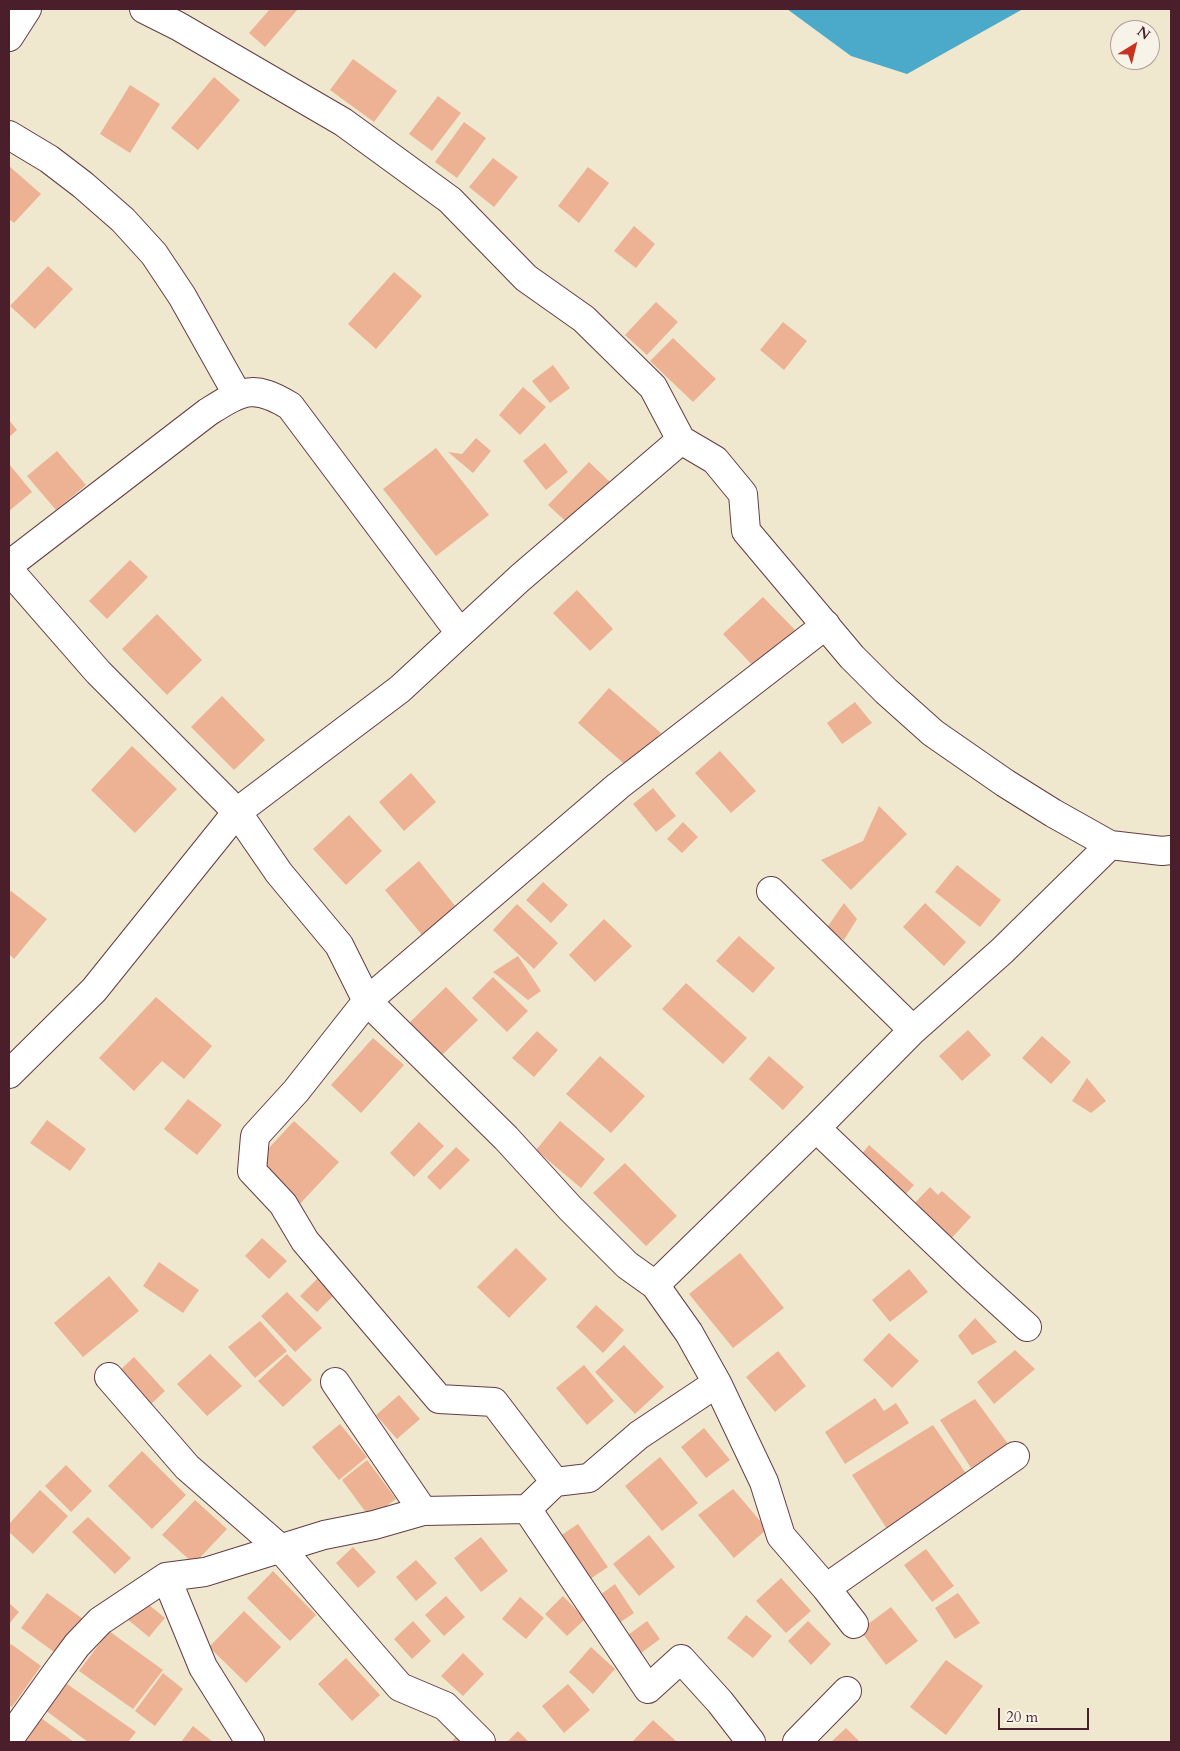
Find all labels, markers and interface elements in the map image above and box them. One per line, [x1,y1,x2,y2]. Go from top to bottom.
north arrow [1110,20,1160,70]
text: N [1133,22,1154,45]
scale bar [1000,1698,1091,1730]
text: 20 m [1006,1707,1038,1727]

